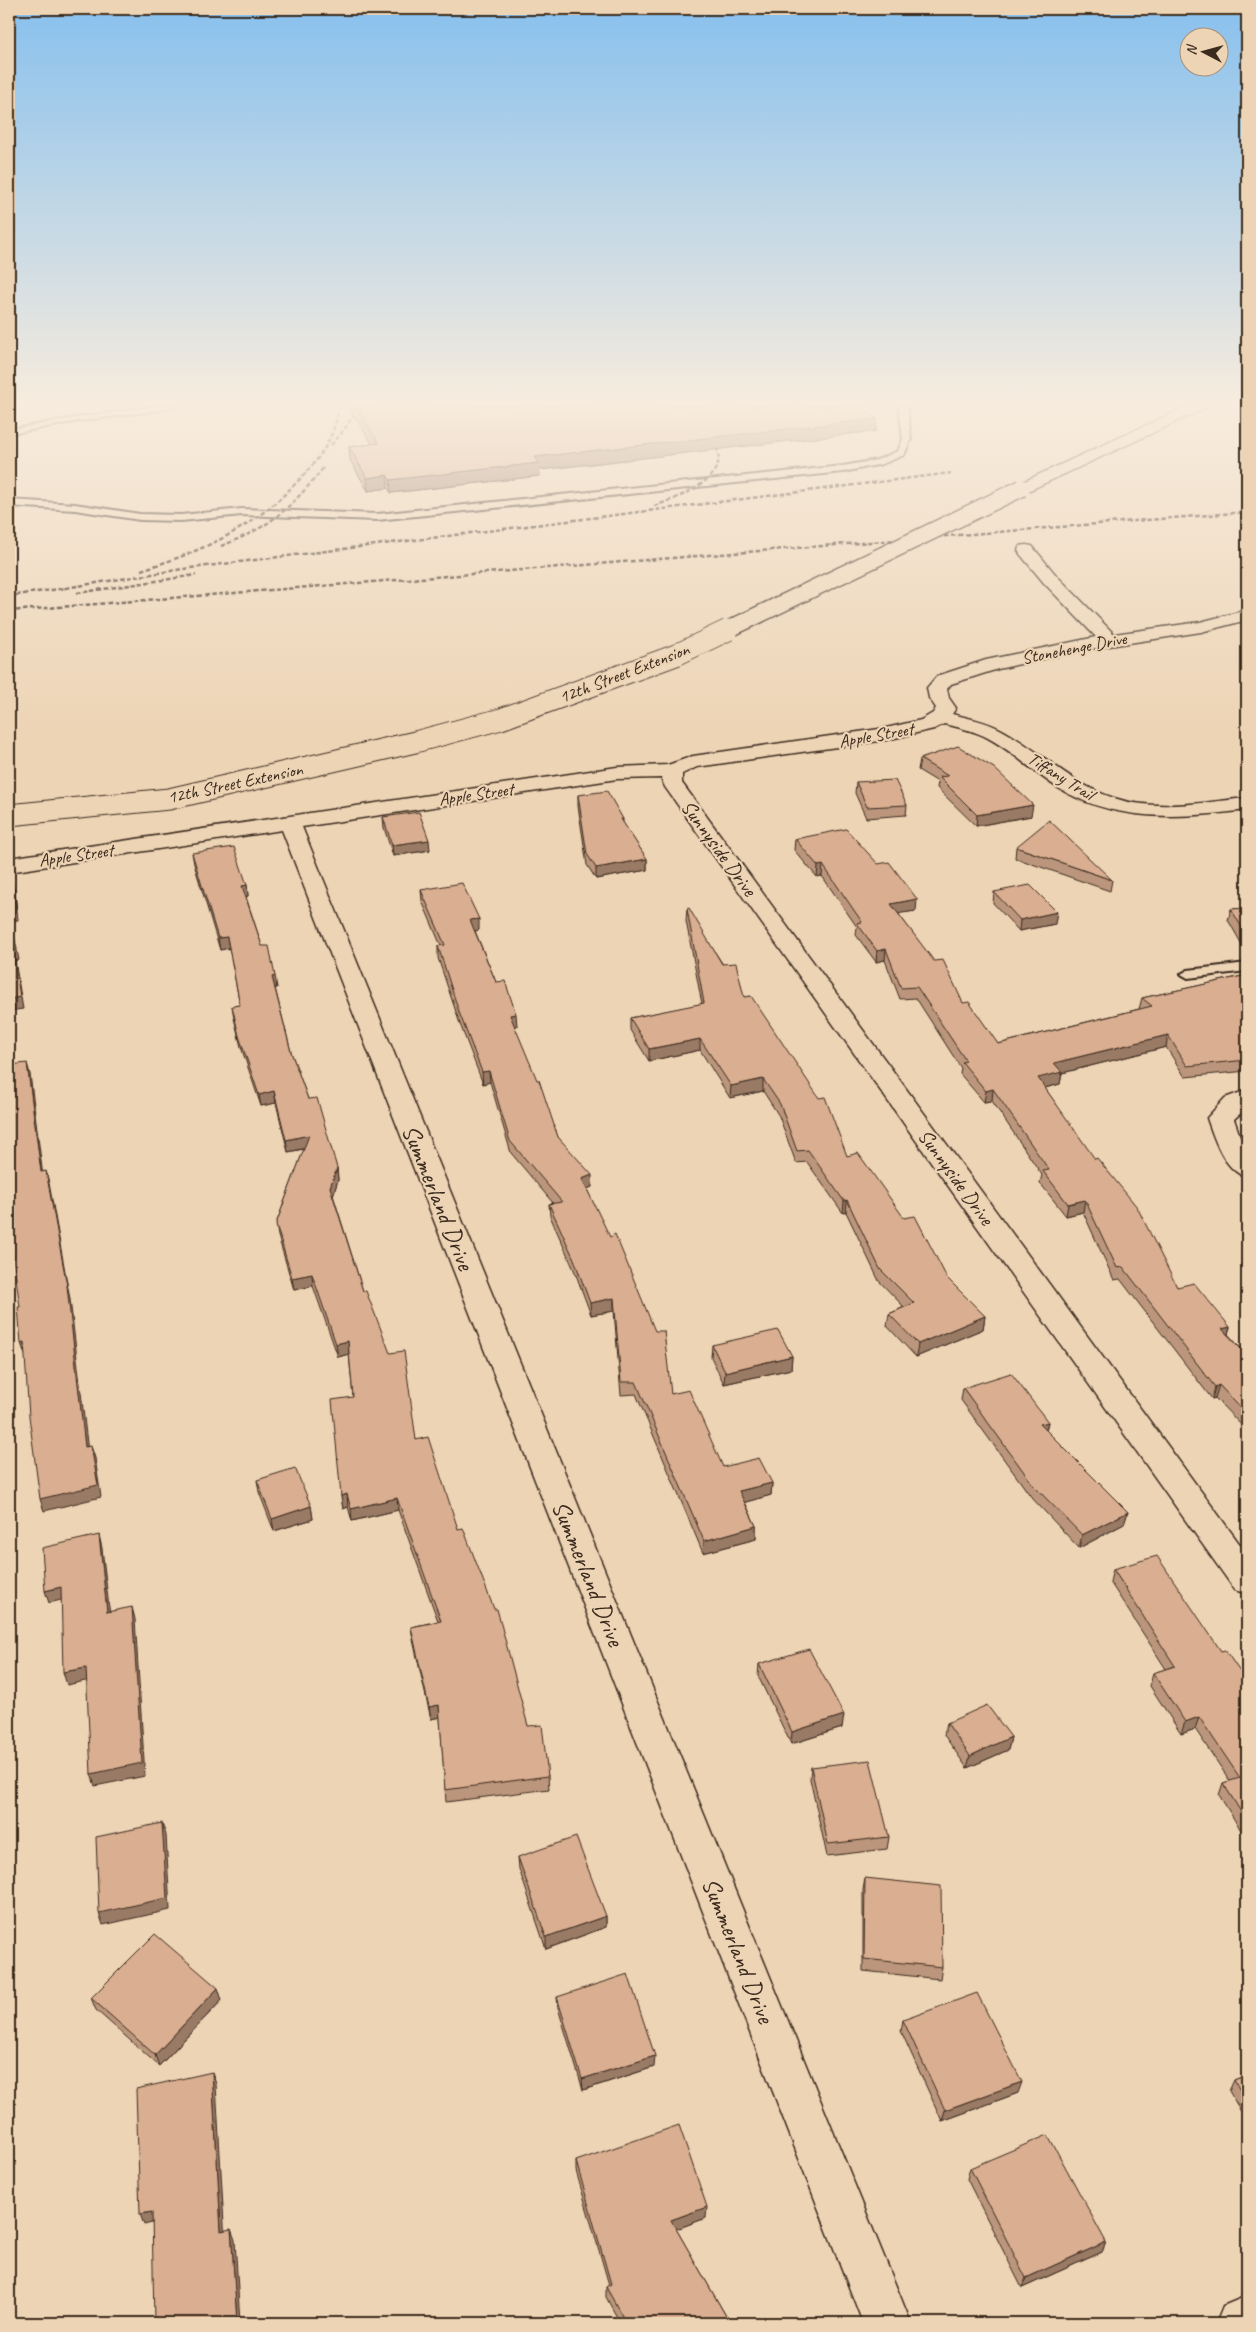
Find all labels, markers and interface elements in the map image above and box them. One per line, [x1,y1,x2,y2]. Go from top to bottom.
north arrow [1178,28,1228,78]
text: N [1183,43,1201,56]
street label: Stonehenge Drive [1020,627,1129,669]
street label: 12th Street Extension [556,638,693,708]
street label: Apple Street [837,717,918,752]
street label: Tiffany Trail [1024,747,1101,807]
street label: 12th Street Extension [165,758,305,808]
street label: Apple Street [437,777,518,810]
street label: Sunnyside Drive [675,795,763,902]
street label: Apple Street [37,838,118,871]
street label: Summerland Drive [394,1120,482,1276]
street label: Sunnyside Drive [912,1124,1000,1231]
street label: Summerland Drive [544,1496,632,1652]
street label: Summerland Drive [694,1873,782,2029]

